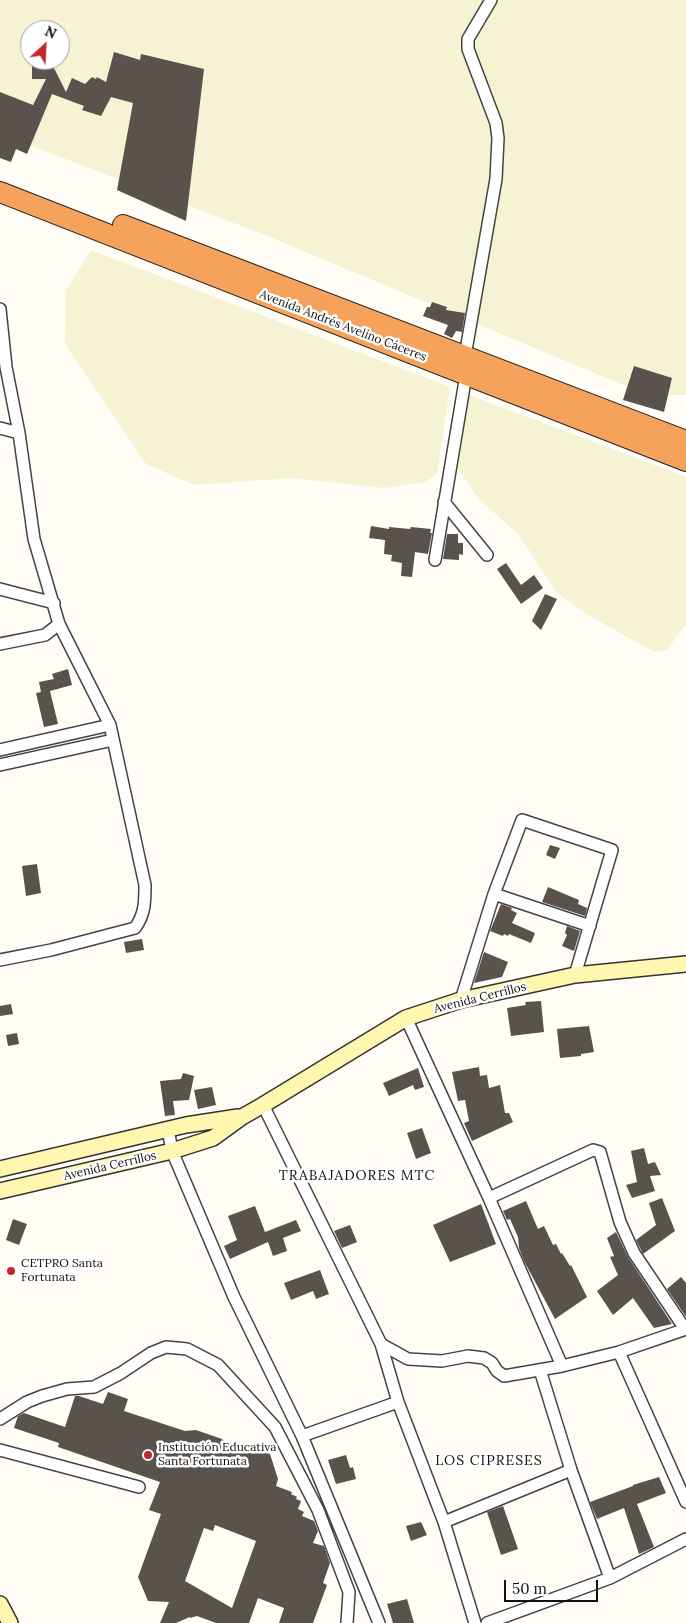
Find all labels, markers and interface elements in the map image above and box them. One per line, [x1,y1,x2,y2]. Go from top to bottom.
north arrow [20,20,70,70]
text: N [42,22,60,43]
street label: Avenida Andrés Avelino Cáceres [257,287,429,365]
street label: Avenida Cerrillos [432,980,528,1016]
street label: Avenida Cerrillos [62,1148,158,1184]
district label: TRABAJADORES MTC [277,1168,437,1184]
place label: CETPRO Santa Fortunata [21,1257,103,1285]
marker: CETPRO Santa Fortunata [5,1265,17,1277]
place label: Institución Educativa Santa Fortunata [158,1441,276,1469]
marker: Institución Educativa Santa Fortunata [142,1449,154,1461]
district label: LOS CIPRESES [434,1453,544,1469]
scale bar [506,1570,600,1602]
text: 50 m [512,1579,547,1598]

